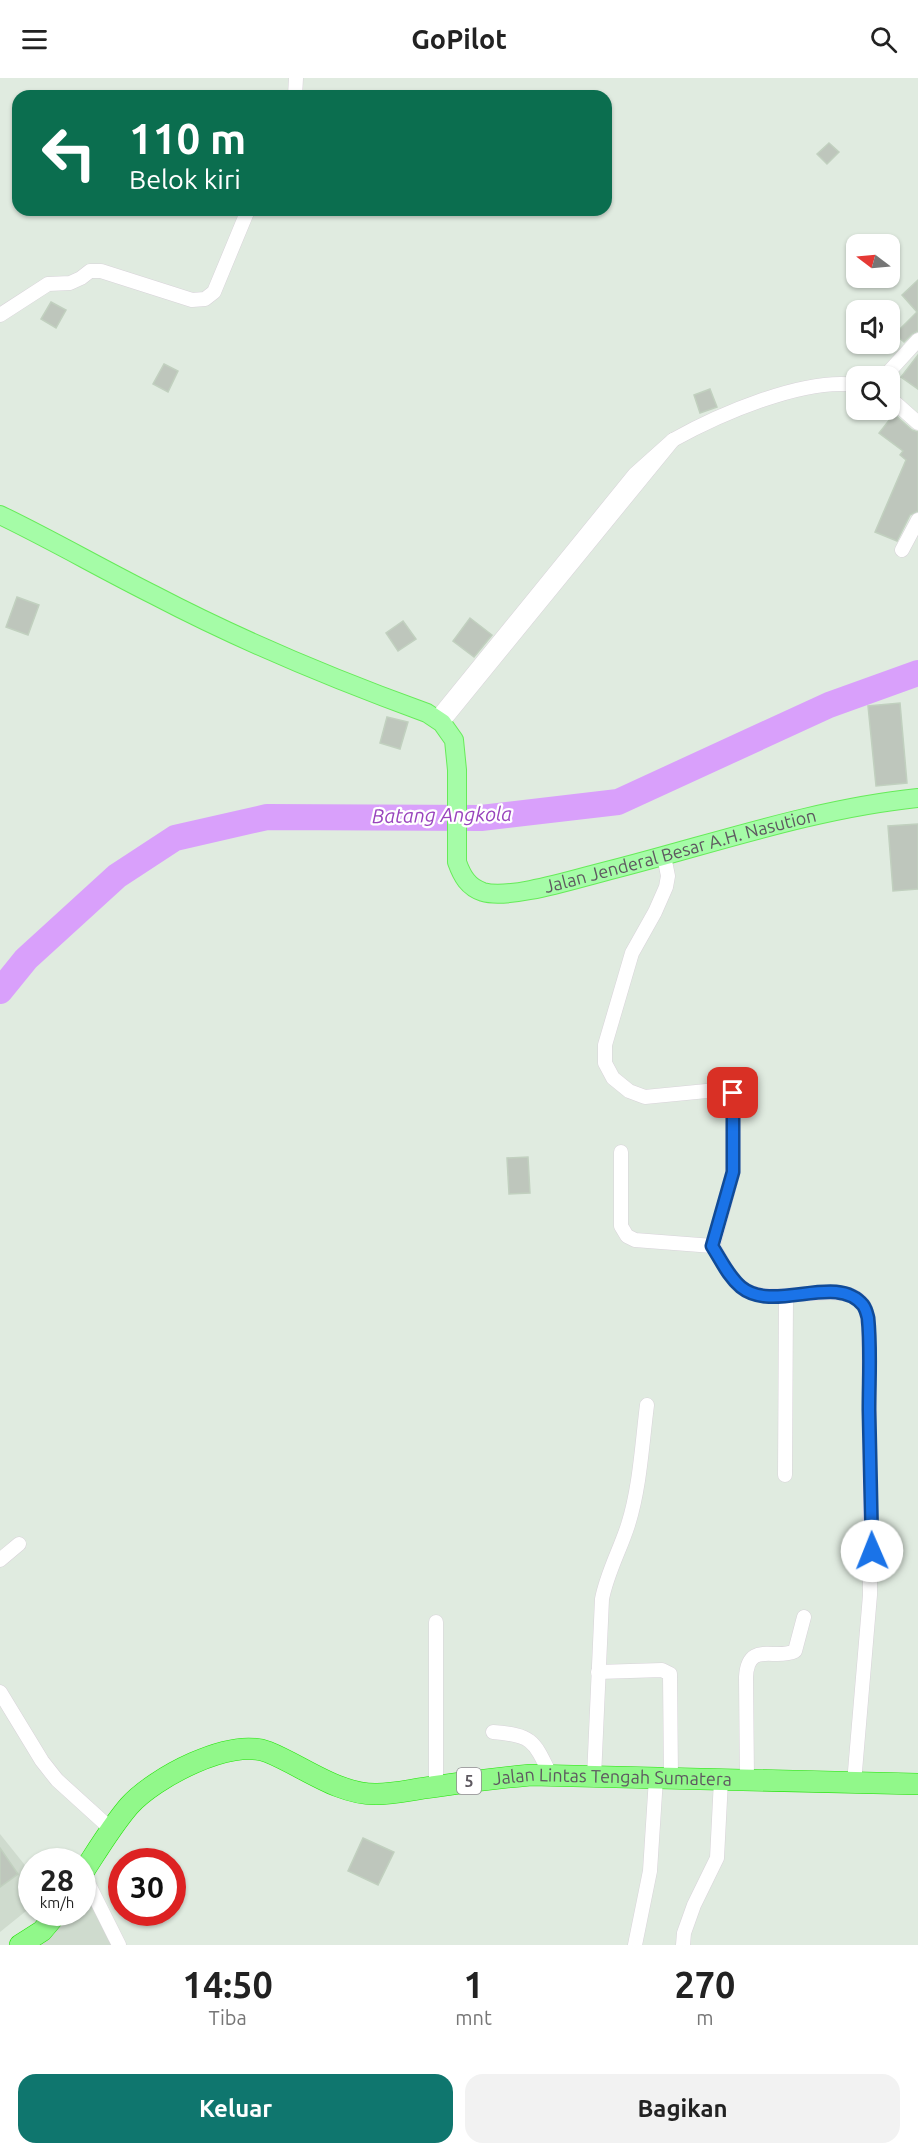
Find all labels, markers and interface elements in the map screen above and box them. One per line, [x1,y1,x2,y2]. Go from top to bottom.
icon: menu [18,23,51,56]
icon: search [867,23,900,56]
text: GoPilot [411,24,507,54]
icon: left [30,114,108,192]
text: 110 m [129,115,246,162]
text: Belok kiri [129,164,241,194]
north arrow [846,234,900,288]
map controls [846,234,900,420]
button: sound [846,300,900,354]
button: search [846,366,900,420]
water label: Batang Angkola [372,802,512,827]
street label: Jalan Jenderal Besar A.H. Nasution [542,805,818,896]
pin [707,1067,758,1118]
icon: arrive [716,1076,749,1109]
position arrow [840,1519,904,1583]
street label: Jalan Lintas Tengah Sumatera [491,1764,732,1789]
road number: 5 [457,1768,481,1794]
speed limit sign: 30 [108,1848,186,1926]
text: 28 [40,1863,74,1897]
text: km/h [40,1894,74,1911]
text: 14:50 [183,1964,273,2005]
text: 1 [463,1964,484,2005]
text: 270 [674,1964,735,2005]
text: Tiba [208,2006,247,2029]
text: mnt [455,2006,492,2029]
text: m [696,2006,714,2029]
button: Keluar [18,2074,453,2143]
button: Bagikan [465,2074,900,2143]

